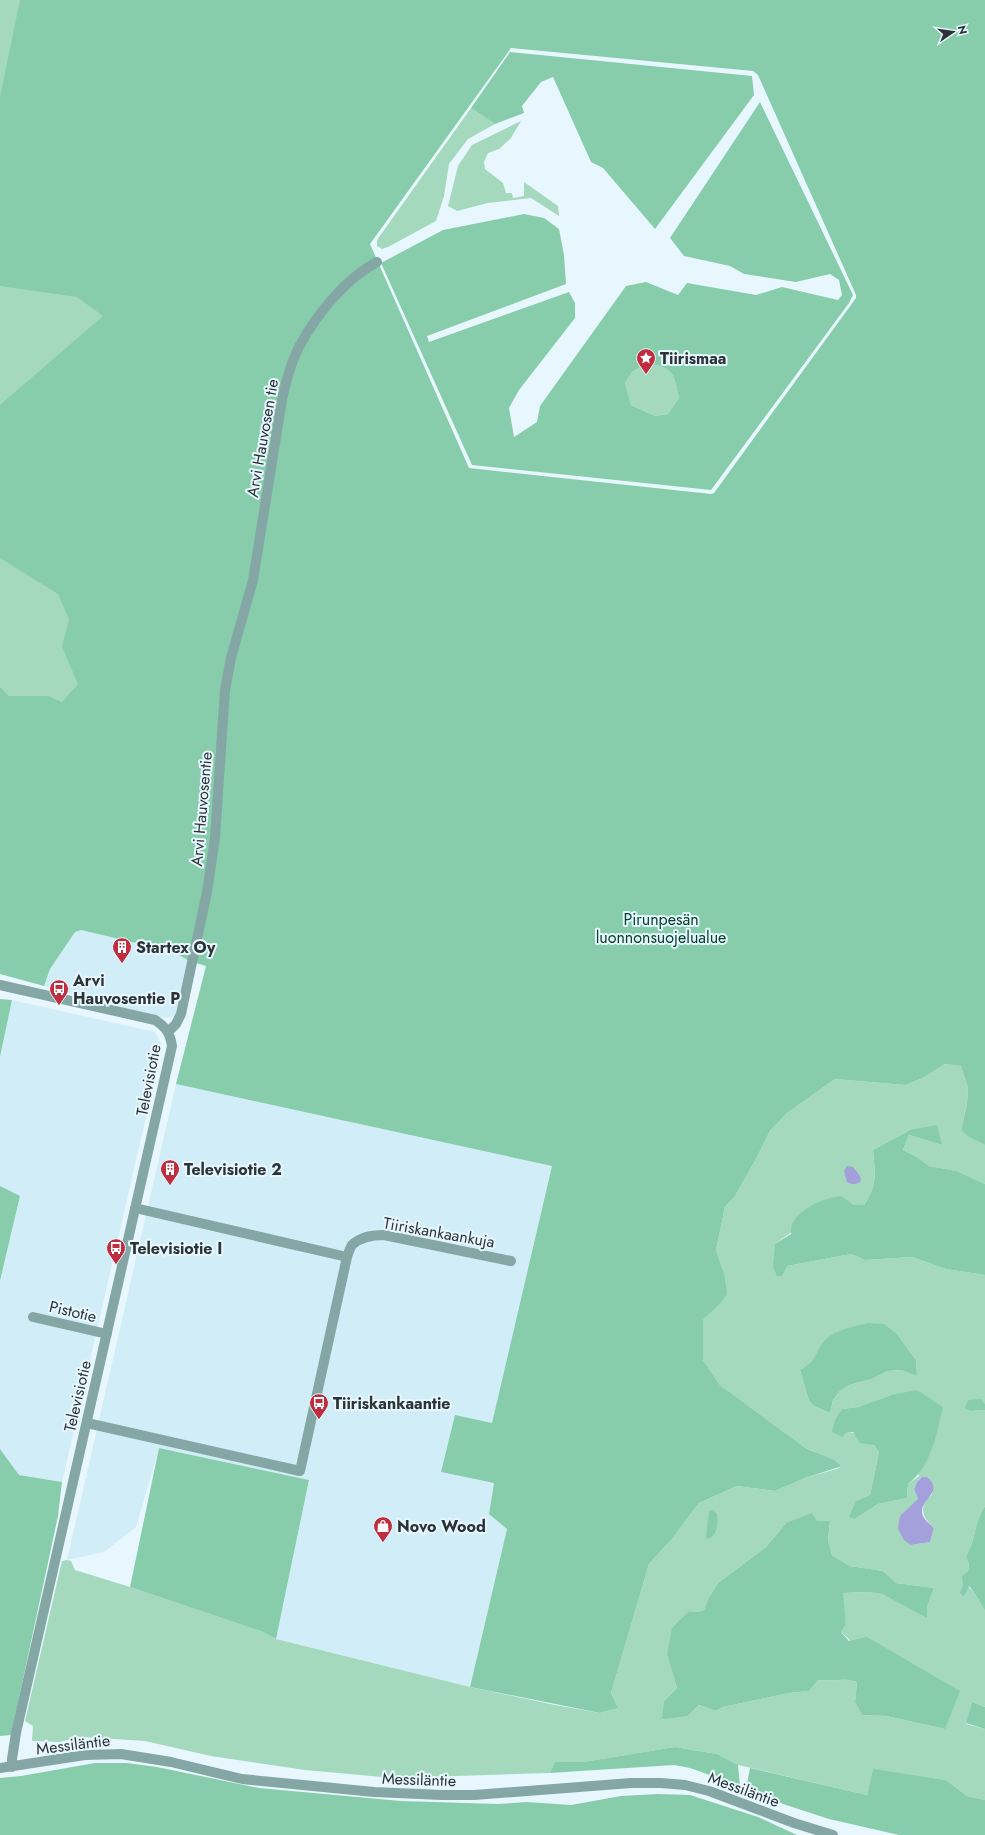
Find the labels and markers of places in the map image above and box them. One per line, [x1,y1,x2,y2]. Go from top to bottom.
place icon: Tiirismaa [635,347,657,375]
place label: Tiirismaa [660,347,726,370]
building icon: Startex Oy [111,936,133,964]
place label: Startex Oy [136,936,216,959]
place label: Arvi Hauvosentie P [72,969,180,1010]
bus stop icon: Arvi Hauvosentie P [48,978,70,1006]
building icon: Televisiotie 2 [159,1158,181,1186]
place label: Televisiotie 2 [184,1158,282,1181]
bus stop icon: Televisiotie I [105,1237,127,1265]
place label: Televisiotie I [130,1237,222,1260]
bus stop icon: Tiiriskankaantie [308,1392,330,1420]
place label: Tiiriskankaantie [333,1392,451,1415]
shop icon: Novo Wood [372,1515,394,1543]
place label: Novo Wood [397,1515,486,1538]

